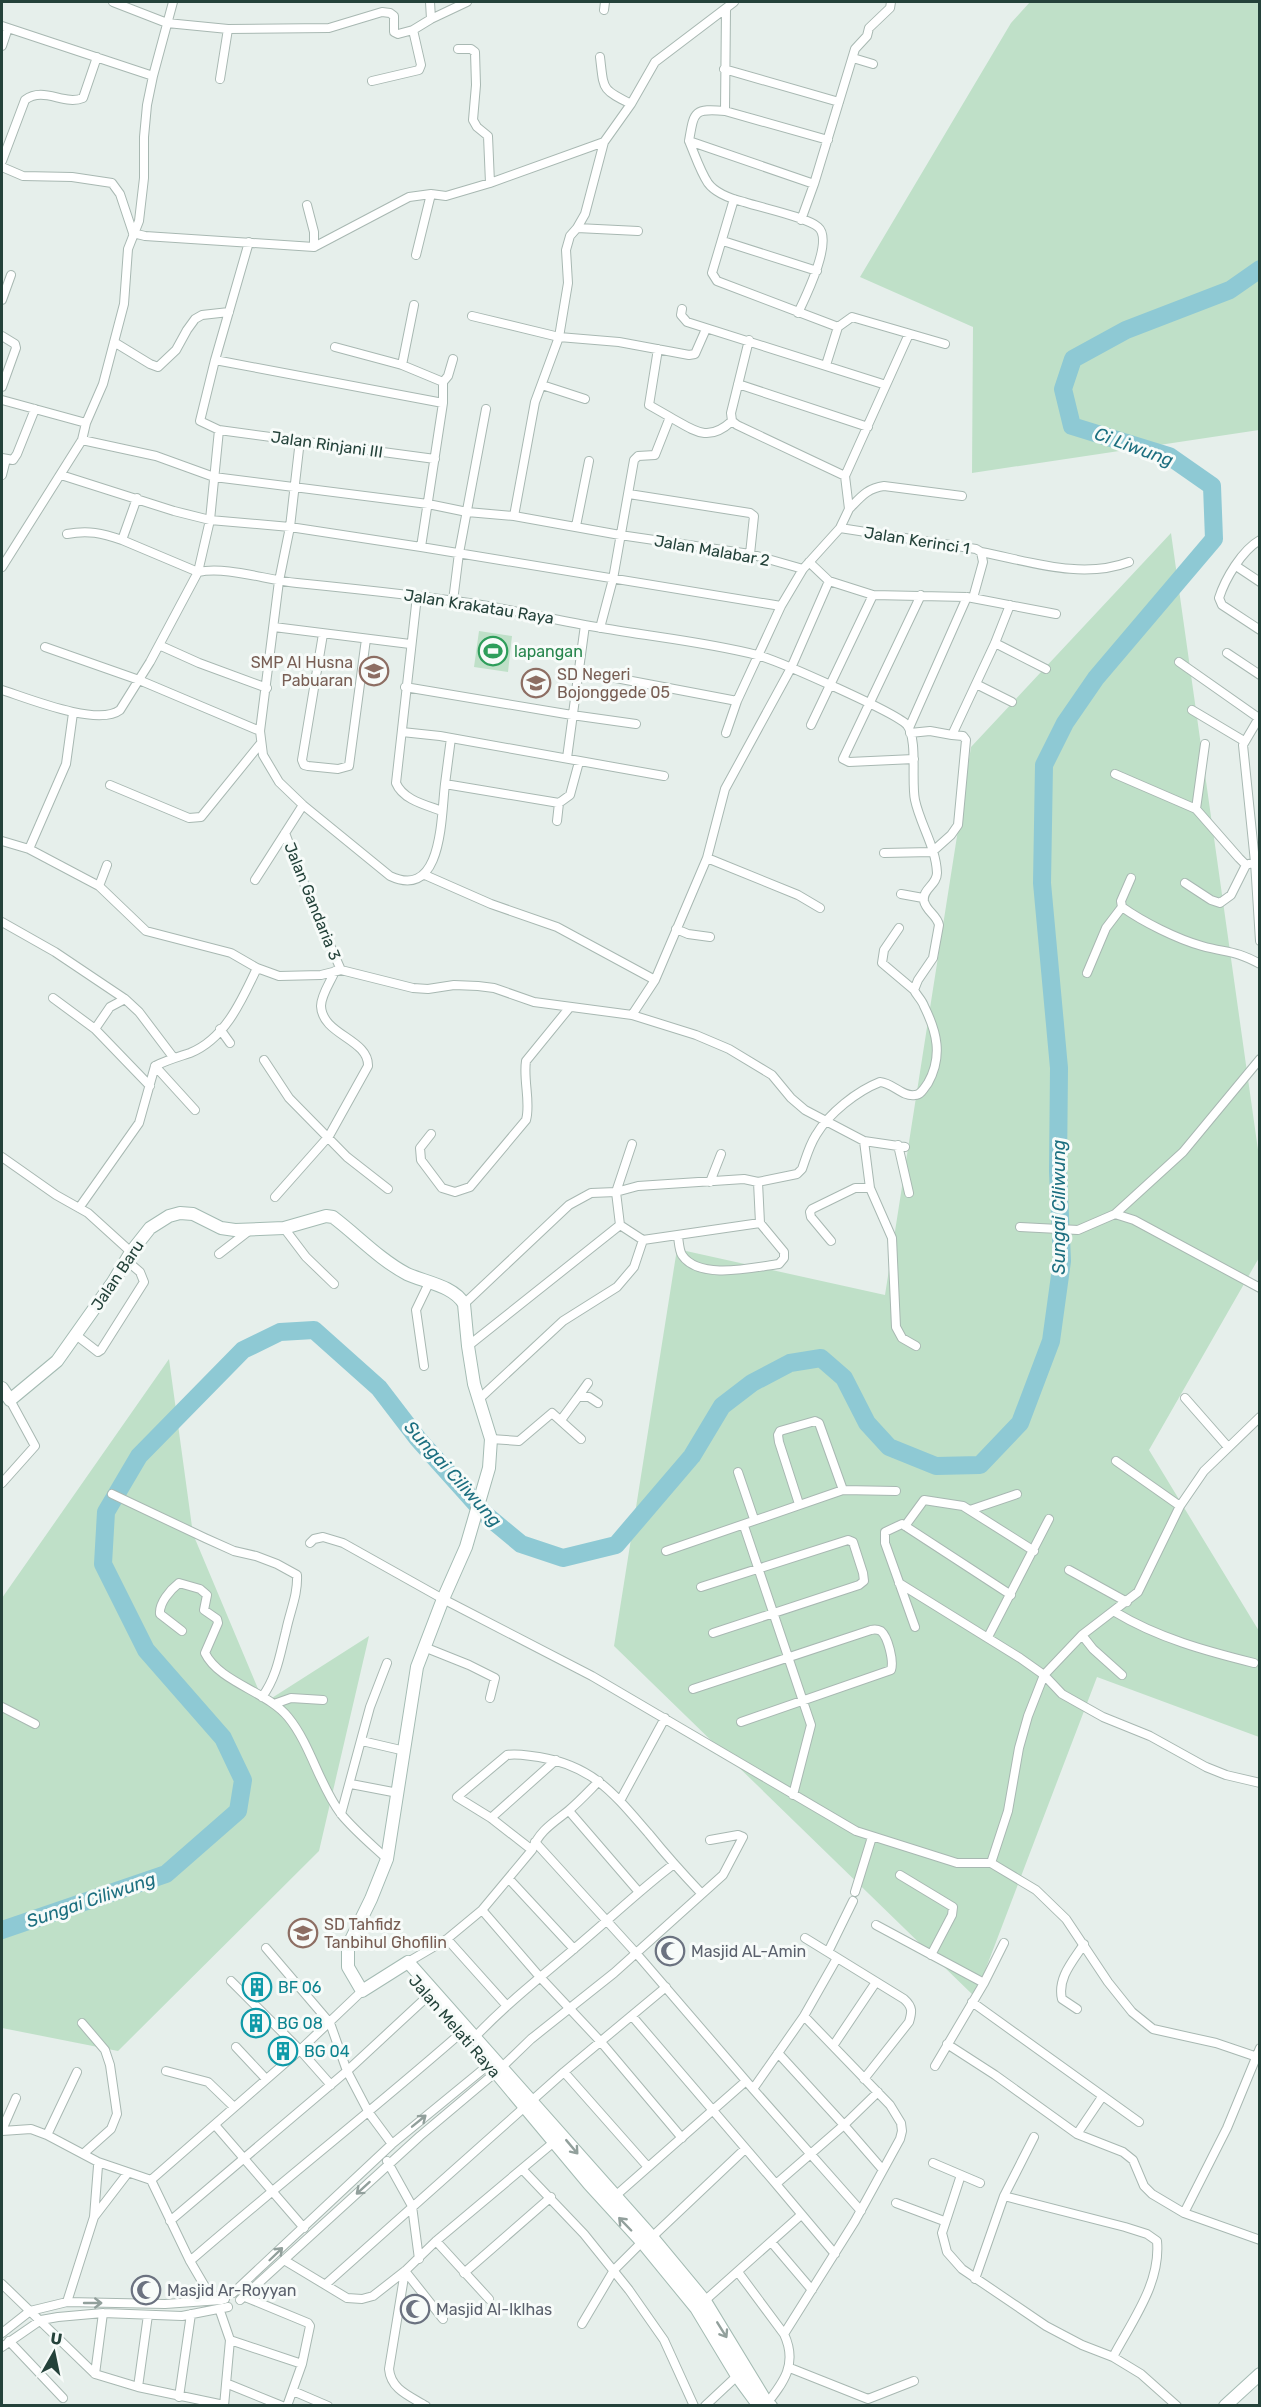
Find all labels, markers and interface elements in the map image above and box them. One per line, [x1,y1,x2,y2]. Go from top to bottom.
water label: Ci Liwung [1092,423,1177,471]
street label: Jalan Rinjani III [270,427,384,462]
street label: Jalan Kerinci 1 [863,523,971,558]
street label: Jalan Malabar 2 [653,531,771,570]
street label: Jalan Krakatau Raya [403,585,555,628]
sports icon: lapangan [477,635,509,667]
place label: lapangan [514,642,583,661]
place label: SMP Al Husna Pabuaran [251,653,353,690]
school or university icon: SMP Al Husna Pabuaran [358,655,390,687]
place label: SD Negeri Bojonggede 05 [557,665,670,702]
school or university icon: SD Negeri Bojonggede 05 [520,667,552,699]
street label: Jalan Gandaria 3 [280,840,345,963]
water label: Sungai Ciliwung [1048,1139,1070,1275]
street label: Jalan Baru [87,1237,148,1314]
water label: Sungai Ciliwung [400,1416,507,1532]
water label: Sungai Ciliwung [24,1868,159,1932]
place label: SD Tahfidz Tanbihul Ghofilin [324,1915,447,1952]
school or university icon: SD Tahfidz Tanbihul Ghofilin [287,1917,319,1949]
mosque icon: Masjid AL-Amin [654,1935,686,1967]
place label: Masjid AL-Amin [691,1942,806,1961]
building icon: BF 06 [241,1971,273,2003]
street label: Jalan Melati Raya [405,1971,504,2082]
place label: BF 06 [278,1978,322,1997]
building icon: BG 08 [240,2007,272,2039]
place label: BG 08 [277,2014,323,2033]
building icon: BG 04 [267,2035,299,2067]
place label: BG 04 [304,2042,350,2061]
one-way arrow [411,2115,427,2128]
one-way arrow [565,2139,579,2154]
one-way arrow [356,2181,371,2195]
one-way arrow [618,2216,632,2231]
one-way arrow [268,2247,283,2261]
mosque icon: Masjid Ar-Royyan [130,2274,162,2306]
place label: Masjid Ar-Royyan [167,2281,297,2300]
mosque icon: Masjid Al-Iklhas [399,2293,431,2325]
one-way arrow [83,2297,103,2308]
place label: Masjid Al-Iklhas [436,2300,552,2319]
one-way arrow [717,2321,729,2338]
north arrow [24,2323,84,2383]
text: U [49,2328,63,2349]

